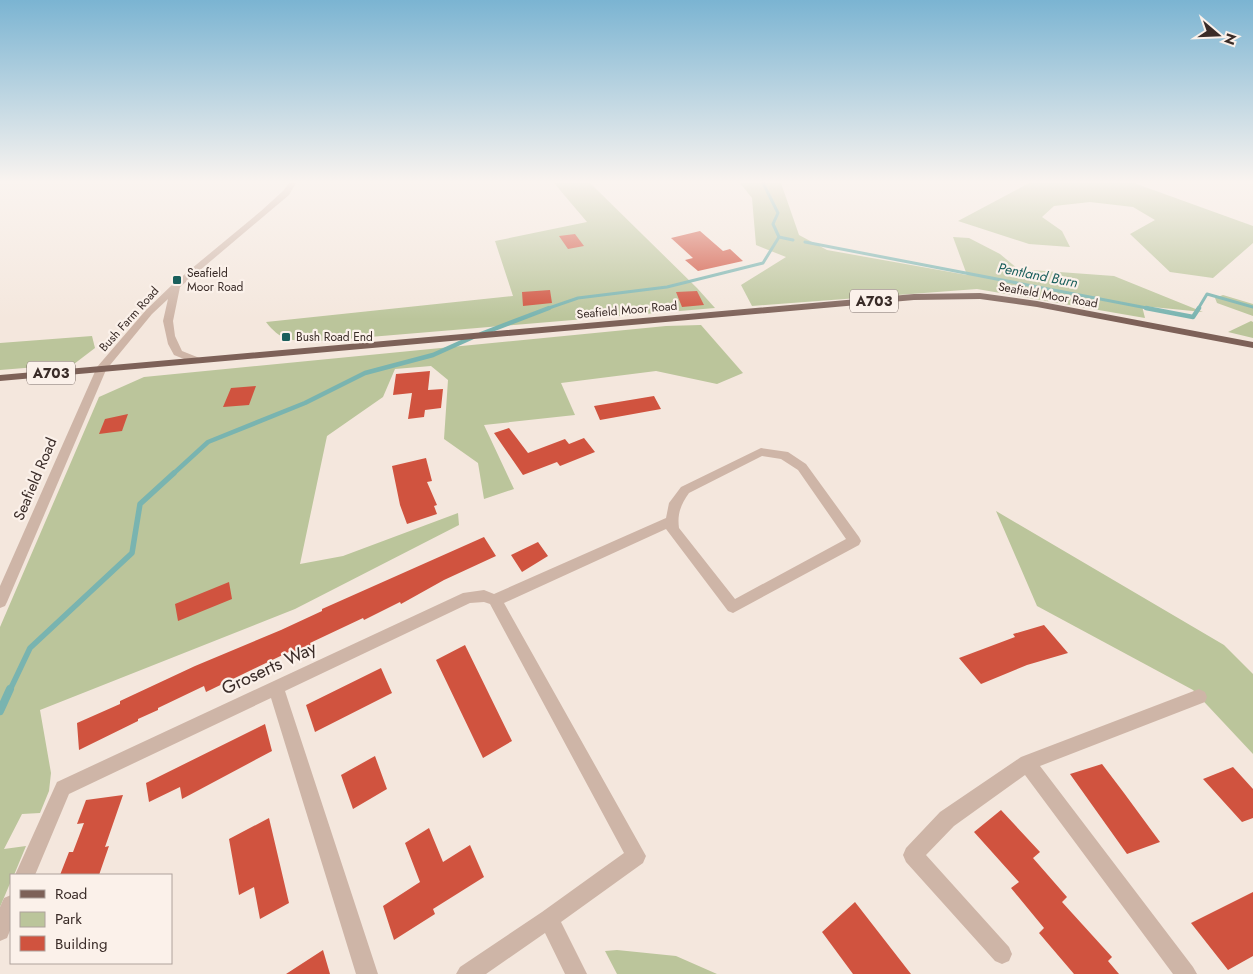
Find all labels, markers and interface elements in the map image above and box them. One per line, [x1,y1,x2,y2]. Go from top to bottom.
north arrow [1193,10,1243,60]
text: N [1219,31,1242,48]
water label: Pentland Burn [996,257,1080,293]
place label: Seafield Moor Road [187,264,243,296]
marker: Seafield Moor Road [171,274,183,286]
street label: Seafield Moor Road [997,277,1099,313]
street label: Bush Farm Road [95,282,163,356]
road number: A703 [850,290,898,312]
street label: Seafield Moor Road [576,297,678,323]
place label: Bush Road End [296,328,373,346]
marker: Bush Road End [280,331,292,343]
road number: A703 [27,362,75,384]
street label: Seafield Road [8,434,62,524]
street label: Groserts Way [217,635,321,701]
legend [10,874,172,964]
text: Road [55,883,87,905]
text: Park [55,908,82,930]
text: Building [55,933,107,955]

